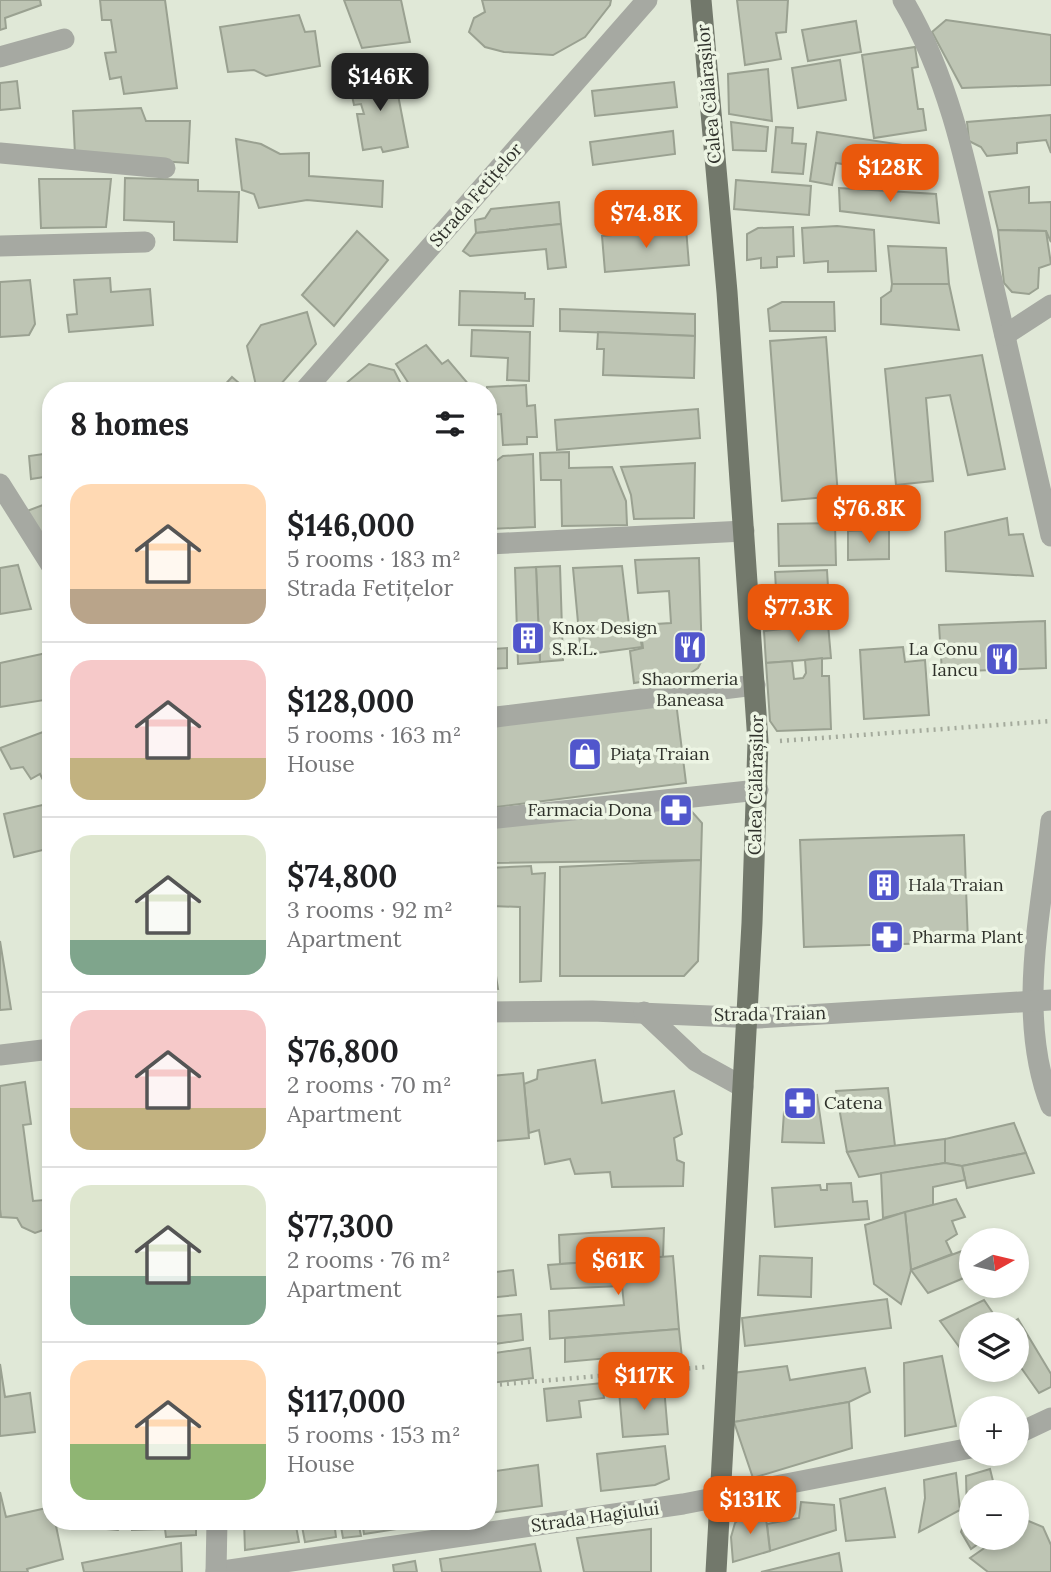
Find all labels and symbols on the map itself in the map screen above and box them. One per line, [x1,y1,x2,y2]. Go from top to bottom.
street label: Calea Călărașilor [691,23,726,165]
pin: $146K [331,54,429,113]
street label: Strada Fetițelor [424,138,527,251]
pin: $128K [841,144,939,204]
pin: $74.8K [589,190,703,250]
pin: $76.8K [812,486,926,545]
pin: $77.3K [741,584,855,644]
place label: Knox Design S.R.L. [552,616,657,660]
building icon: Knox Design S.R.L. [509,619,547,657]
restaurant icon: Shaormeria Baneasa [671,628,709,666]
place label: La Conu Iancu [908,637,978,681]
restaurant icon: La Conu Iancu [983,640,1021,678]
place label: Shaormeria Baneasa [642,667,738,711]
street label: Calea Călărașilor [743,715,768,855]
shop icon: Piața Traian [566,735,604,773]
place label: Piața Traian [610,742,710,765]
pharmacy icon: Farmacia Dona [657,791,695,829]
place label: Farmacia Dona [528,798,652,821]
building icon: Hala Traian [865,866,903,904]
place label: Hala Traian [908,873,1004,896]
pharmacy icon: Pharma Plant [868,918,906,956]
place label: Pharma Plant [912,925,1024,948]
street label: Strada Traian [714,1001,826,1026]
pharmacy icon: Catena [781,1084,819,1122]
place label: Catena [824,1091,883,1114]
north arrow [959,1228,1029,1298]
pin: $61K [577,1238,659,1297]
pin: $117K [595,1352,693,1412]
pin: $131K [701,1476,799,1536]
street label: Strada Hagiului [529,1496,660,1537]

